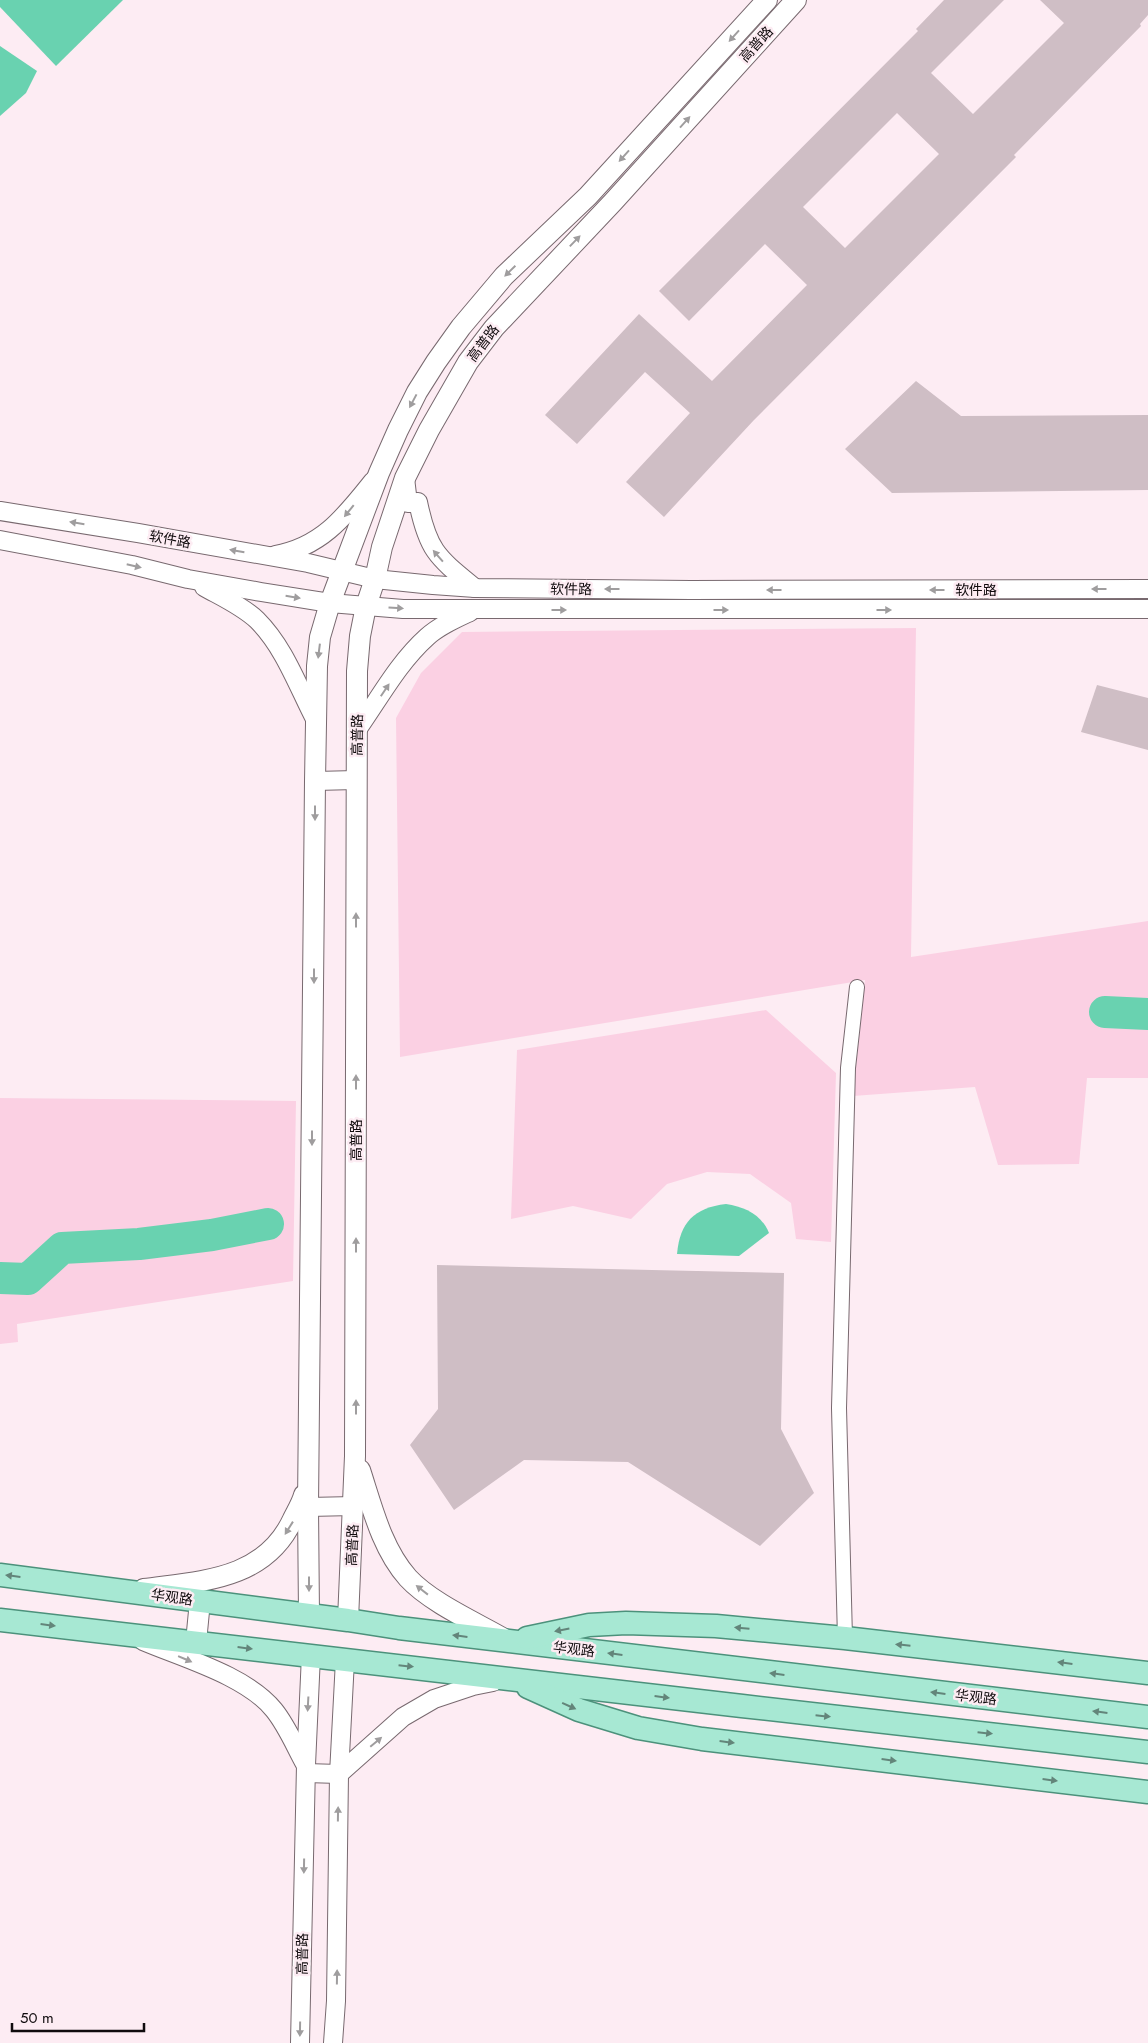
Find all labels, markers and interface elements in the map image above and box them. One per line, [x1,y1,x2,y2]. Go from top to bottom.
street label: 高普路 [735,22,777,66]
one-way arrow [728,30,740,42]
one-way arrow [679,116,691,128]
one-way arrow [618,150,630,162]
one-way arrow [569,235,581,247]
one-way arrow [504,265,516,277]
street label: 高普路 [462,320,504,366]
one-way arrow [409,394,417,408]
one-way arrow [344,504,355,517]
one-way arrow [69,519,85,527]
street label: 软件路 [148,526,192,552]
one-way arrow [229,546,245,554]
one-way arrow [432,550,444,562]
one-way arrow [126,562,141,570]
street label: 软件路 [550,579,592,599]
street label: 软件路 [955,580,997,600]
one-way arrow [604,585,620,593]
one-way arrow [1091,585,1107,593]
one-way arrow [766,586,782,594]
one-way arrow [929,586,945,594]
one-way arrow [285,594,301,602]
one-way arrow [389,605,405,613]
one-way arrow [551,606,567,614]
one-way arrow [714,606,730,614]
one-way arrow [876,606,892,614]
one-way arrow [315,643,323,659]
one-way arrow [380,684,390,697]
street label: 高普路 [347,714,367,756]
one-way arrow [311,805,319,821]
one-way arrow [352,911,360,927]
one-way arrow [310,968,318,984]
one-way arrow [352,1074,360,1090]
street label: 高普路 [346,1119,366,1161]
one-way arrow [308,1130,316,1146]
one-way arrow [352,1236,360,1252]
one-way arrow [352,1399,360,1415]
one-way arrow [284,1521,293,1534]
street label: 高普路 [341,1524,363,1566]
one-way arrow [5,1572,21,1580]
one-way arrow [305,1577,313,1593]
street label: 华观路 [150,1584,194,1610]
one-way arrow [416,1584,429,1595]
one-way arrow [41,1621,57,1629]
one-way arrow [733,1624,749,1632]
one-way arrow [555,1626,570,1634]
one-way arrow [452,1632,468,1640]
street label: 华观路 [552,1637,596,1661]
one-way arrow [895,1641,911,1649]
one-way arrow [237,1644,253,1652]
one-way arrow [607,1650,623,1658]
one-way arrow [178,1655,193,1663]
one-way arrow [1057,1659,1073,1667]
one-way arrow [398,1662,414,1670]
one-way arrow [769,1669,785,1677]
street label: 华观路 [954,1685,998,1709]
one-way arrow [930,1689,946,1697]
one-way arrow [654,1693,670,1701]
one-way arrow [304,1696,312,1712]
one-way arrow [562,1701,577,1710]
one-way arrow [1091,1708,1107,1716]
one-way arrow [816,1712,832,1720]
one-way arrow [977,1730,993,1738]
one-way arrow [369,1737,382,1748]
one-way arrow [720,1738,736,1746]
one-way arrow [881,1756,897,1764]
one-way arrow [1042,1776,1058,1784]
one-way arrow [334,1806,342,1822]
one-way arrow [300,1859,308,1875]
street label: 高普路 [292,1933,312,1975]
one-way arrow [333,1969,341,1985]
scale bar [12,2000,145,2032]
text: 50 m [20,2007,54,2029]
one-way arrow [296,2021,304,2037]

